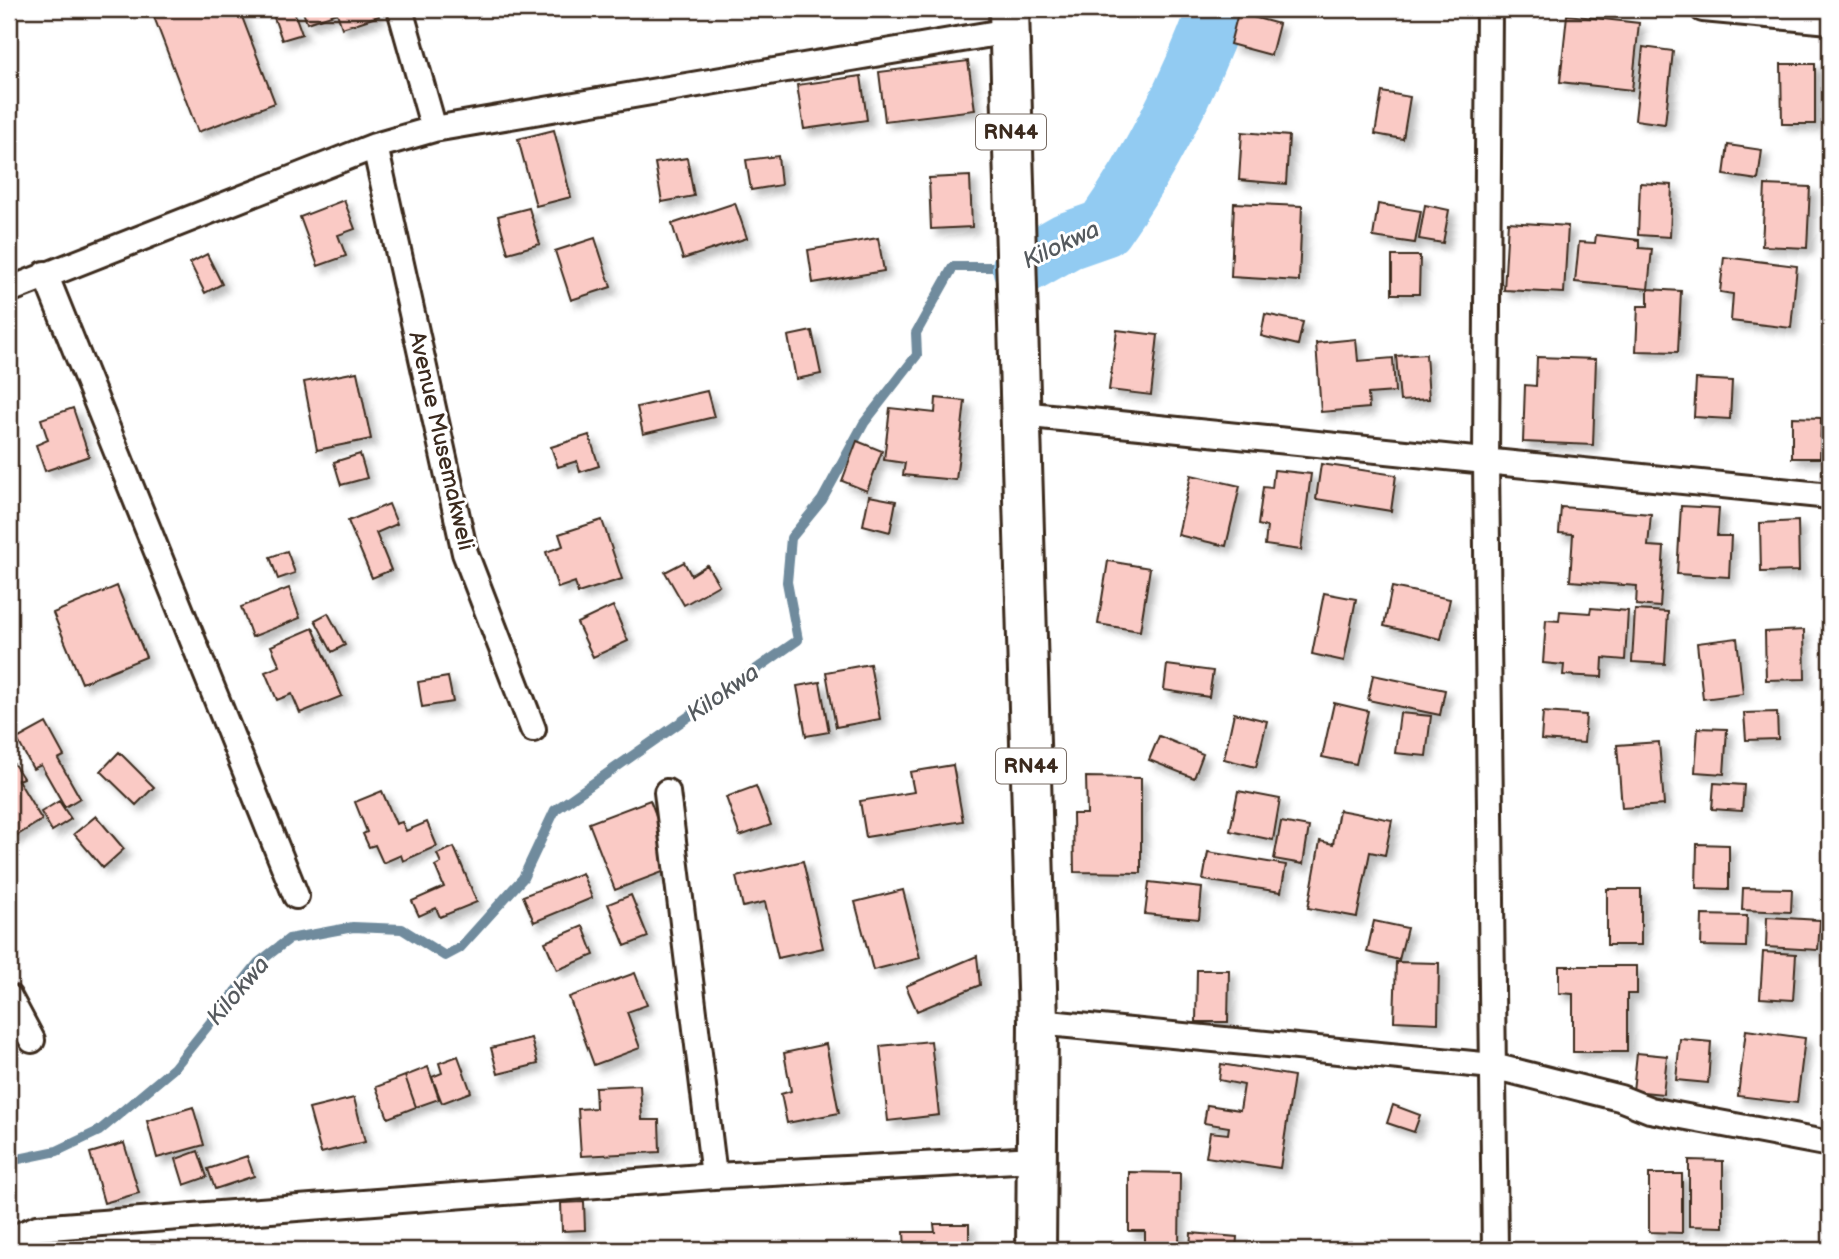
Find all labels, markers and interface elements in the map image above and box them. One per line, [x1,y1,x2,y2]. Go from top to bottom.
road number: RN44 [976,114,1046,150]
water label: Kilokwa [1018,215,1104,275]
street label: Avenue Musemakweli [402,329,480,553]
water label: Kilokwa [681,658,765,728]
road number: RN44 [996,748,1066,784]
water label: Kilokwa [200,951,276,1031]

